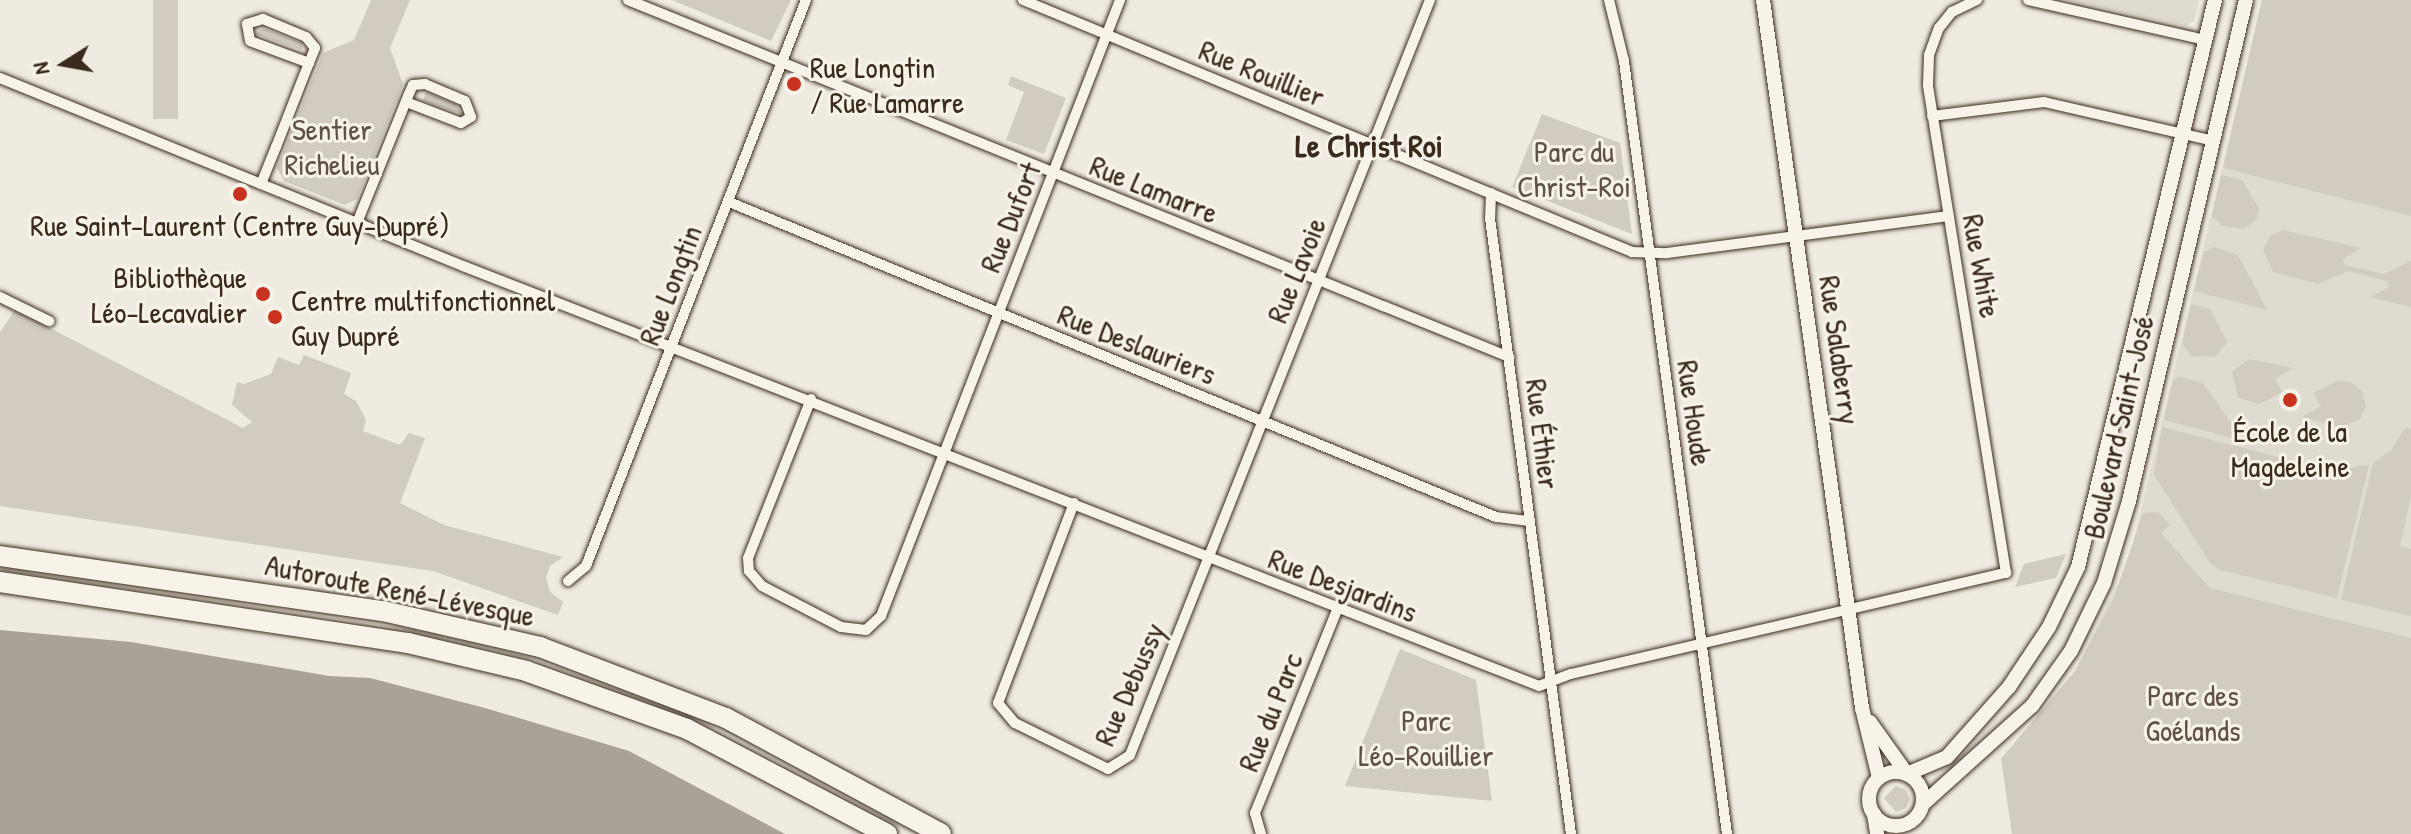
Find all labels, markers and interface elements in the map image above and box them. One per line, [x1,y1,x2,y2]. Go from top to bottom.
north arrow [24,24,104,104]
street label: Rue Rouillier [1194,32,1330,114]
place label: Rue Longtin / Rue Lamarre [810,49,964,120]
text: N [25,60,56,77]
marker: Rue Longtin / Rue Lamarre [785,75,803,93]
park label: Sentier Richelieu [284,111,380,182]
district label: Le Christ Roi [1295,127,1443,165]
park label: Parc du Christ-Roi [1517,133,1631,204]
street label: Rue Lamarre [1085,147,1223,231]
street label: Rue Dufort [972,157,1048,277]
marker: Rue Saint-Laurent (Centre Guy-Dupré) [231,185,249,203]
place label: Rue Saint-Laurent (Centre Guy-Dupré) [30,207,450,243]
street label: Rue White [1955,211,2009,321]
street label: Rue Lavoie [1259,212,1333,328]
street label: Rue Longtin [631,220,709,350]
place label: Bibliothèque Léo-Lecavalier [91,259,247,330]
street label: Rue Salaberry [1812,273,1868,427]
place label: Centre multifonctionnel Guy Dupré [291,282,555,352]
marker: Bibliothèque Léo-Lecavalier [254,285,272,303]
street label: Rue Deslauriers [1053,296,1221,392]
marker: Centre multifonctionnel Guy Dupré [266,308,284,326]
street label: Boulevard Saint-José [2075,312,2161,542]
street label: Rue Houde [1670,358,1720,468]
street label: Rue Éthier [1518,377,1568,491]
marker: École de la Magdeleine [2281,391,2299,409]
place label: École de la Magdeleine [2231,413,2349,484]
street label: Rue Desjardins [1264,540,1422,630]
street label: Autoroute René-Lévesque [262,546,538,634]
street label: Rue Debussy [1086,617,1172,751]
street label: Rue du Parc [1230,648,1310,776]
park label: Parc des Goélands [2146,677,2240,748]
park label: Parc Léo-Rouillier [1359,702,1493,772]

